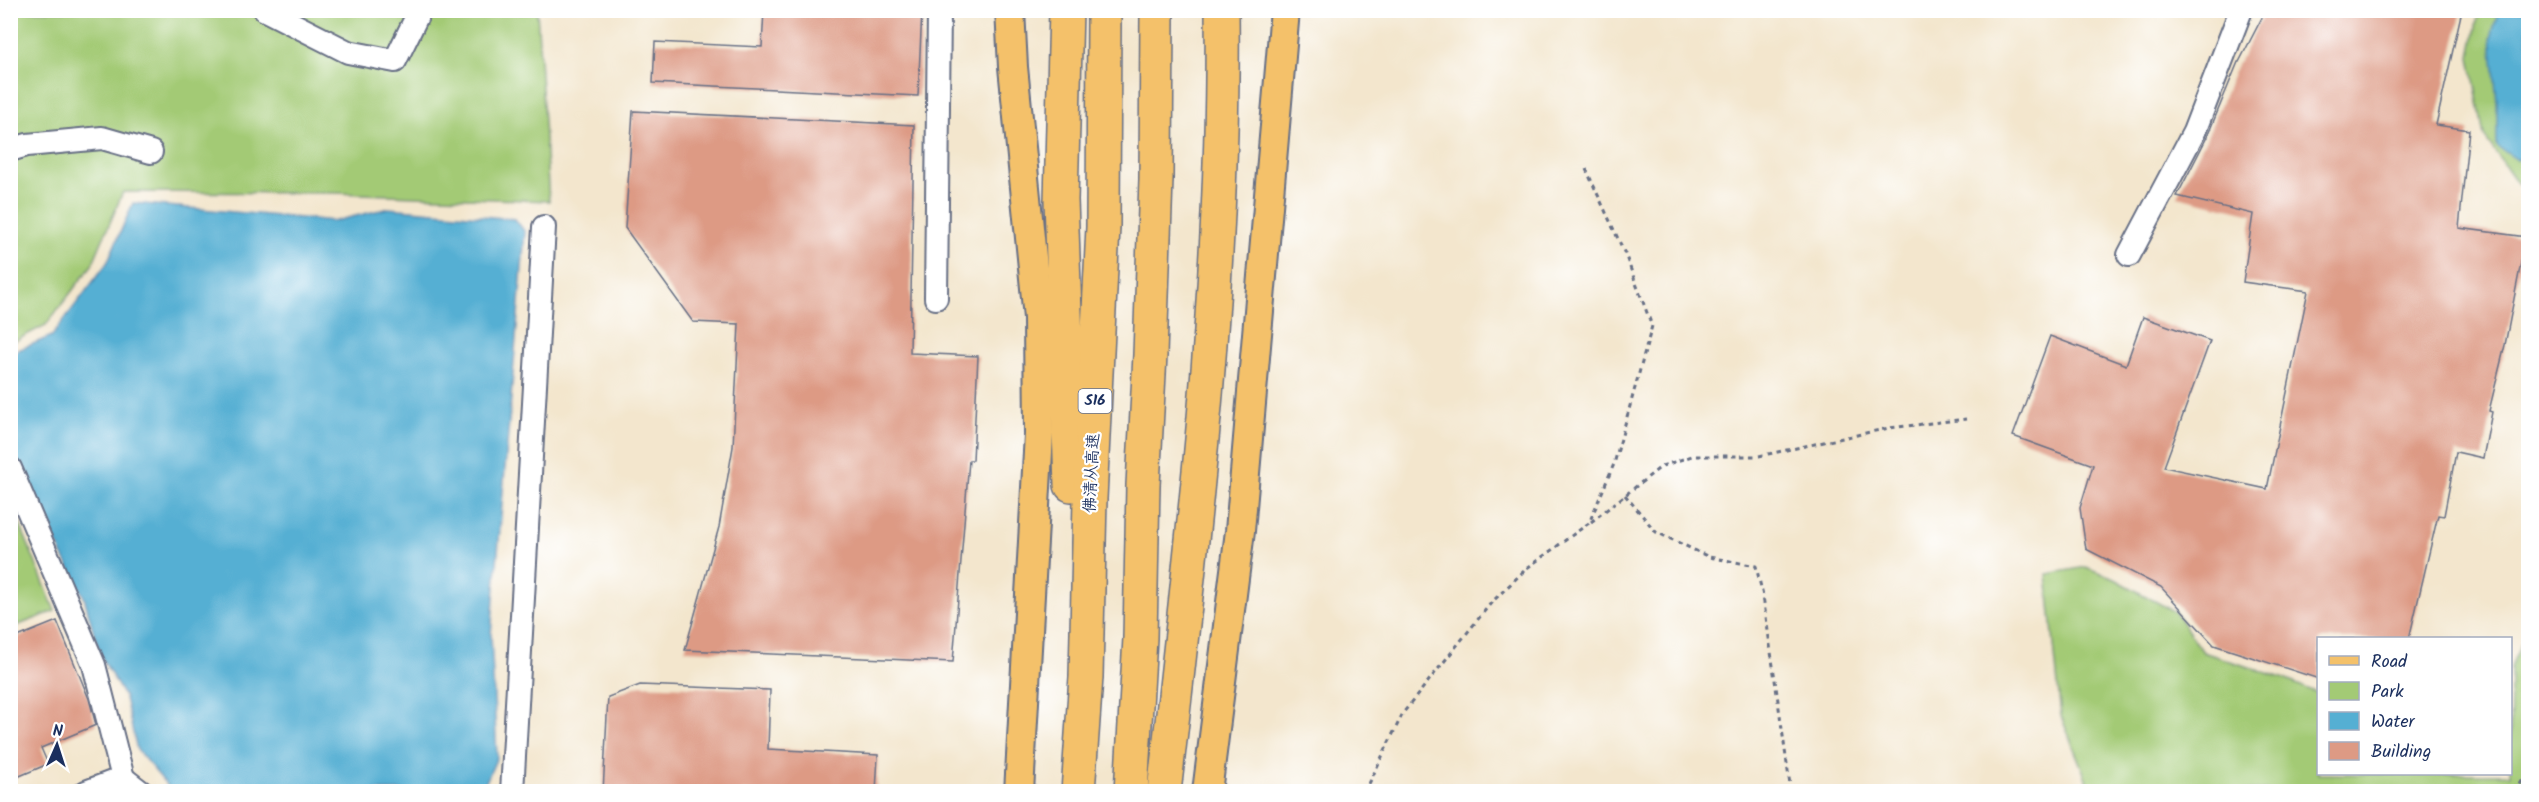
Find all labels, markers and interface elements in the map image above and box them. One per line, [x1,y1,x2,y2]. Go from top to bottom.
road number: S16 [1078,389,1112,413]
street label: 佛清从高速 [1077,432,1107,514]
legend [2317,637,2512,775]
text: Road [2371,648,2408,677]
text: Park [2371,678,2404,707]
text: Water [2371,708,2416,737]
north arrow [27,715,87,775]
text: N [52,719,63,744]
text: Building [2371,738,2431,767]

